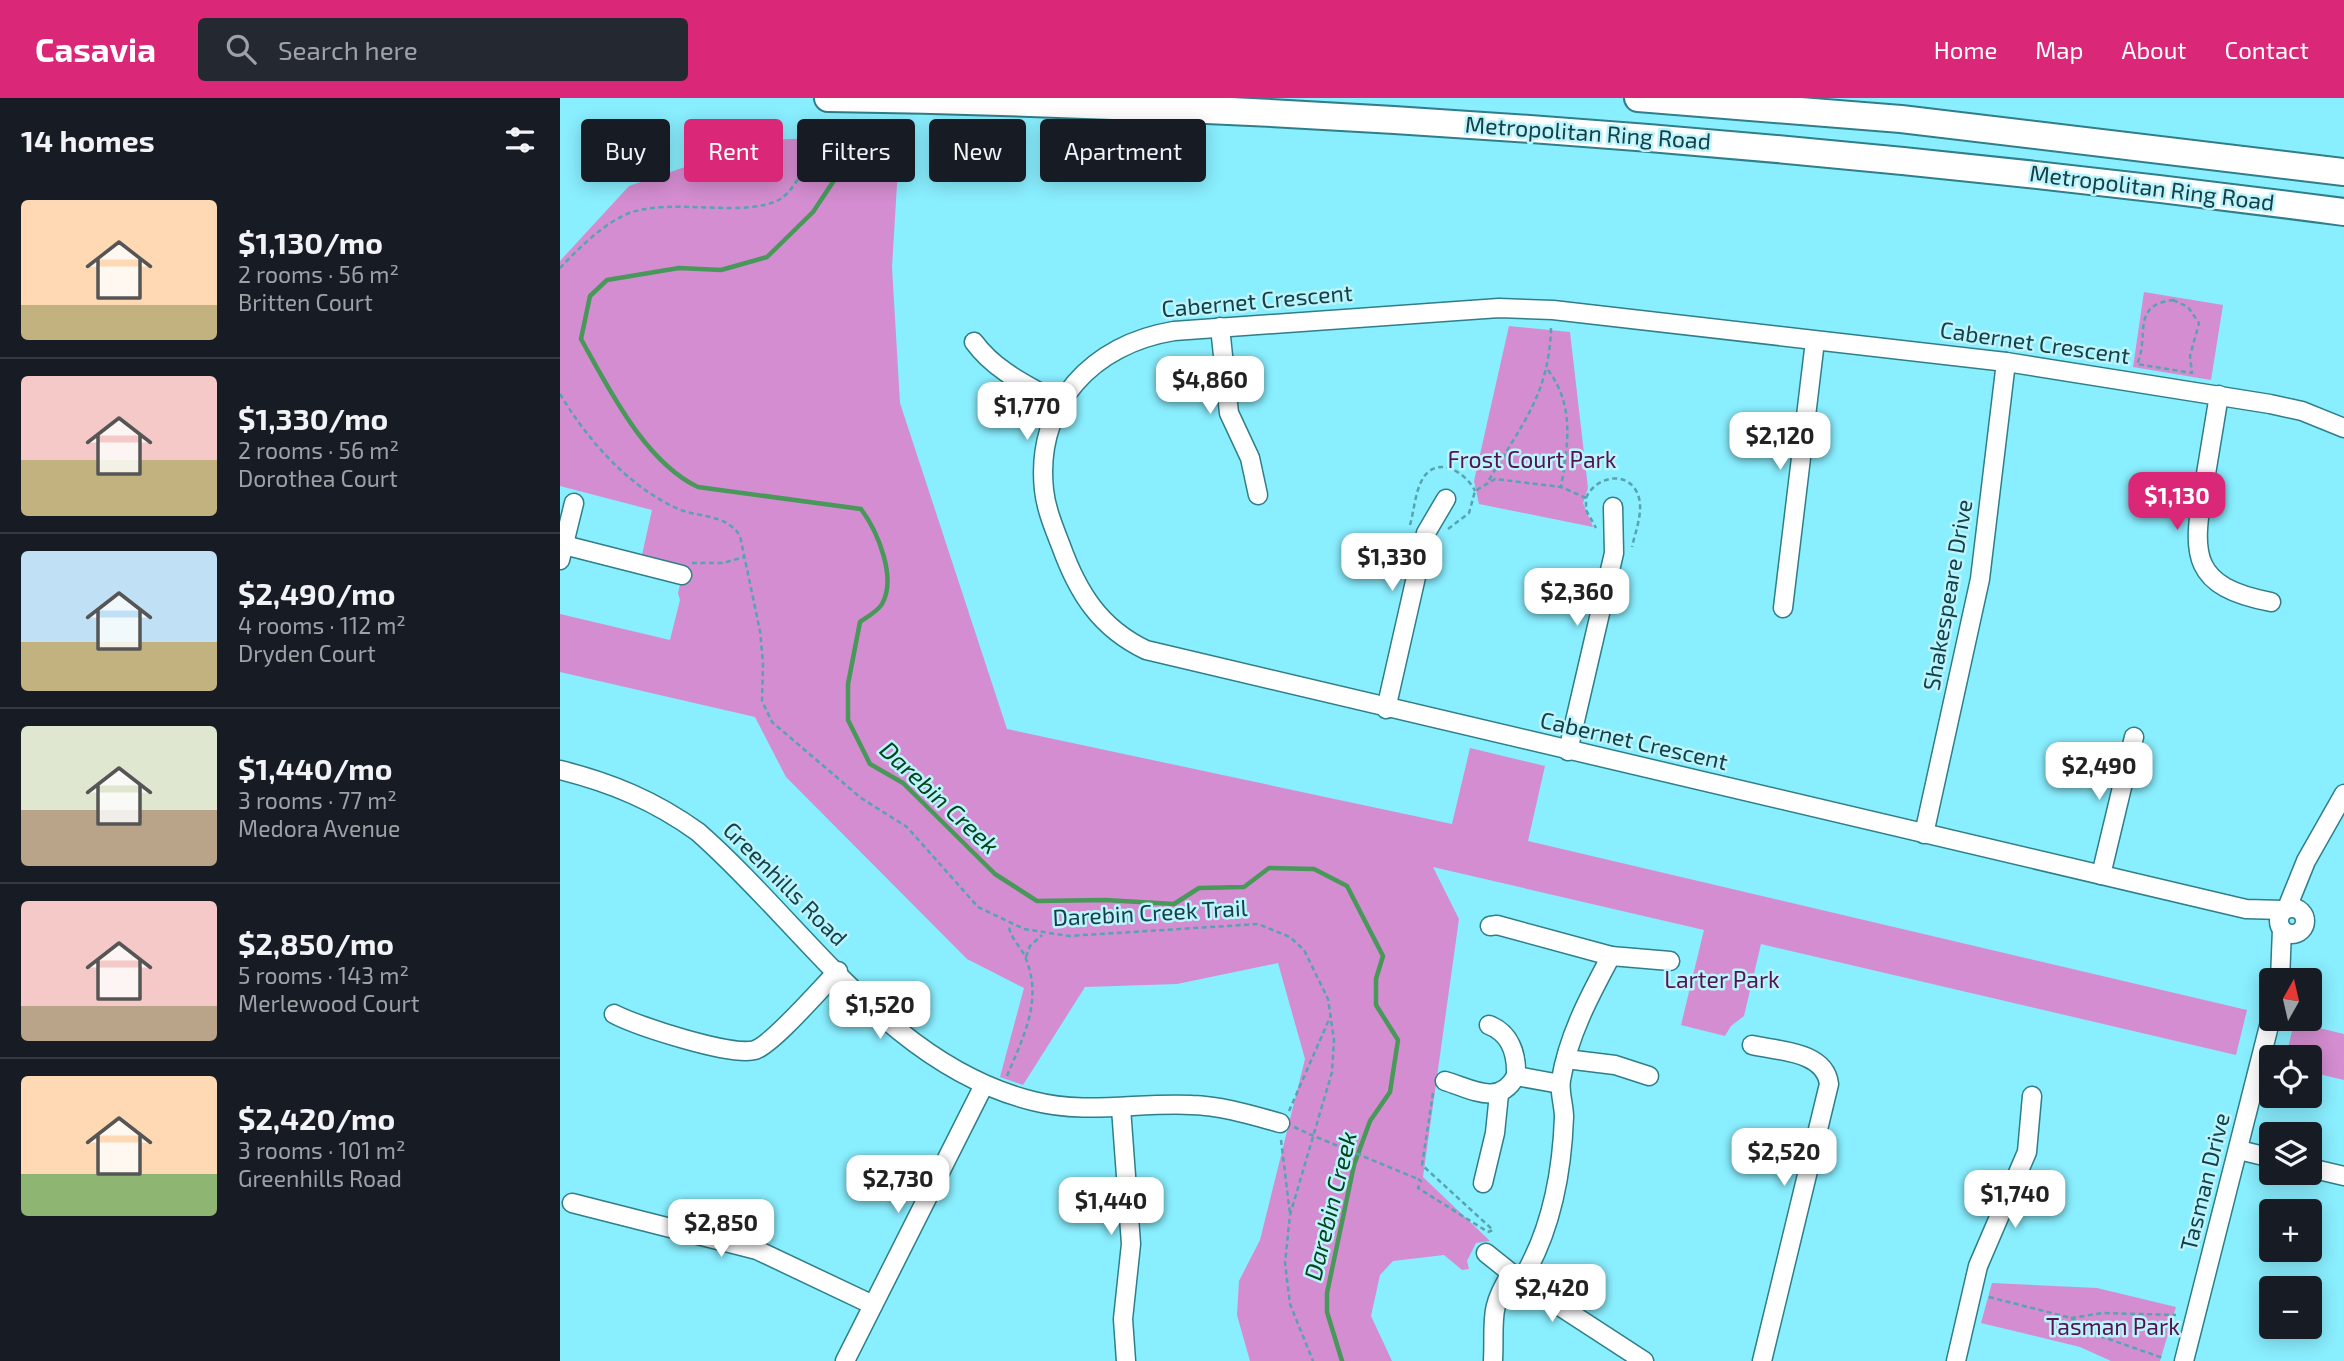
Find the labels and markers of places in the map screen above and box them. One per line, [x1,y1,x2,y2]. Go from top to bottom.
pin: $4,860 [1153,356,1267,416]
pin: $1,770 [970,382,1084,442]
pin: $2,120 [1723,412,1837,472]
pin: $1,130 [2120,472,2234,532]
pin: $1,330 [1335,533,1449,593]
pin: $2,360 [1520,568,1634,628]
pin: $2,490 [2042,742,2156,802]
pin: $1,520 [823,982,937,1041]
pin: $2,520 [1727,1128,1841,1188]
pin: $2,730 [841,1156,955,1215]
pin: $1,740 [1958,1170,2072,1230]
pin: $1,440 [1054,1178,1168,1237]
pin: $2,850 [664,1200,778,1259]
pin: $2,420 [1495,1264,1609,1324]

